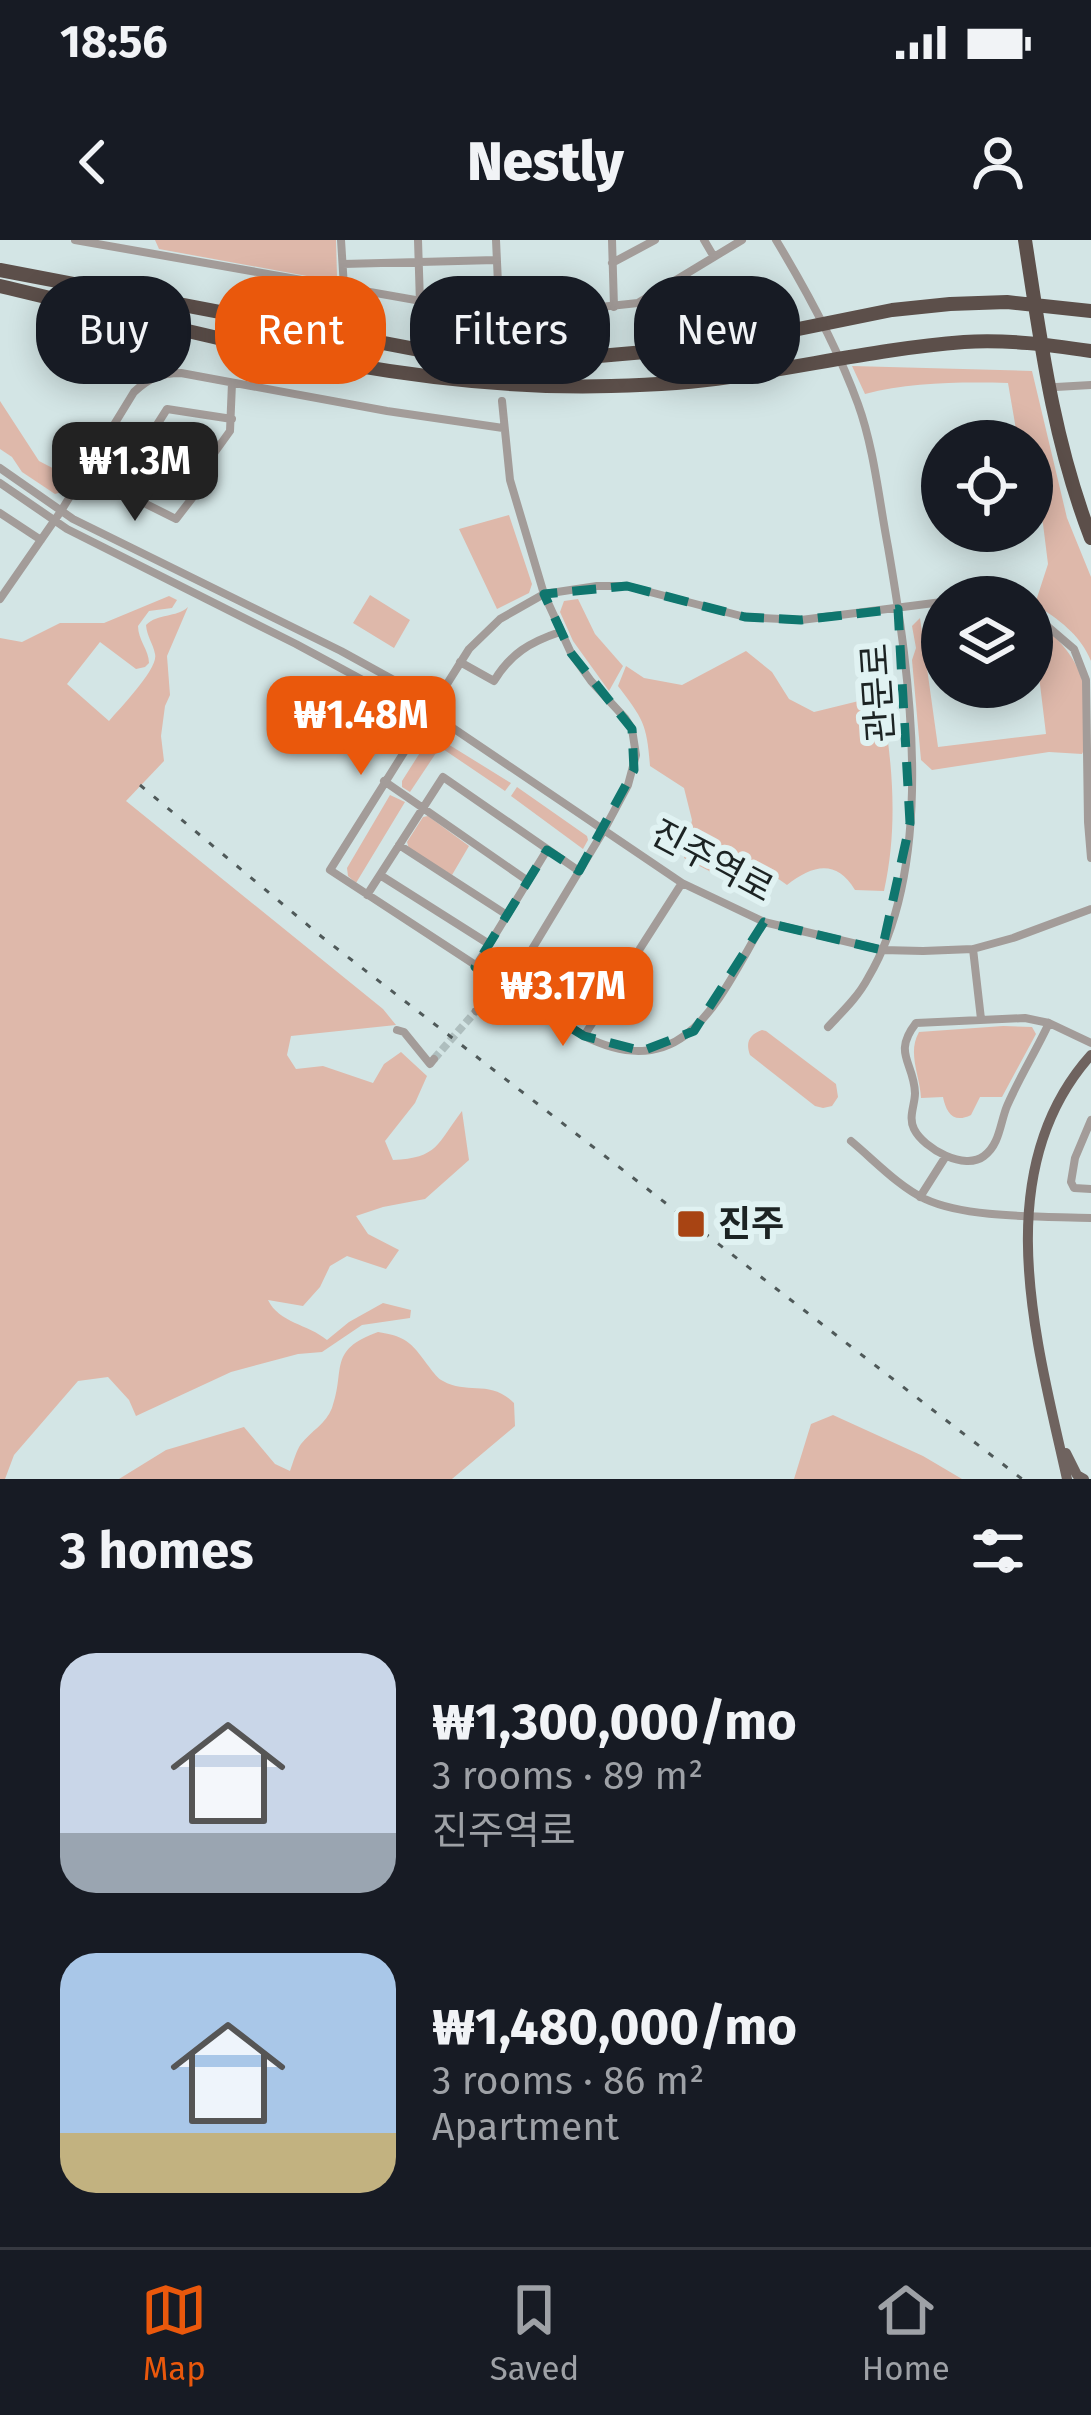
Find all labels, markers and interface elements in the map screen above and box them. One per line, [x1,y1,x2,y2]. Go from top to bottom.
text: 18:56 [60,15,168,69]
icon: back [60,129,126,195]
icon: person [965,129,1031,195]
text: Nestly [467,130,624,194]
chip: Buy [36,276,191,384]
chip: Rent [215,276,386,384]
chip: Filters [410,276,610,384]
chip: New [634,276,800,384]
map controls [921,420,1053,708]
button: locate [921,420,1053,552]
pin: ₩1.3M [51,422,219,524]
text: ₩1.3M [79,438,191,484]
button: layers [921,576,1053,708]
street label: 관문로 [853,642,903,744]
pin: ₩1.48M [263,676,459,778]
text: ₩1.48M [294,692,428,738]
street label: 진주역로 [643,810,781,912]
pin: ₩3.17M [465,947,661,1049]
text: ₩3.17M [500,963,626,1009]
place label: 진주 [718,1202,784,1246]
marker: 진주 [675,1208,707,1240]
icon: filters [965,1518,1031,1584]
text: 3 homes [60,1520,254,1582]
text: ₩1,300,000/mo [432,1691,797,1753]
icon: home [156,1701,300,1845]
text: 3 rooms · 89 m² [432,1753,703,1799]
text: 진주역로 [432,1808,576,1854]
text: ₩1,480,000/mo [432,1996,797,2058]
icon: home [156,2001,300,2145]
text: 3 rooms · 86 m² [432,2058,704,2104]
text: Apartment [432,2104,619,2150]
tab: Map [141,2277,207,2389]
tab: Saved [490,2277,579,2389]
tab: Home [862,2277,950,2389]

